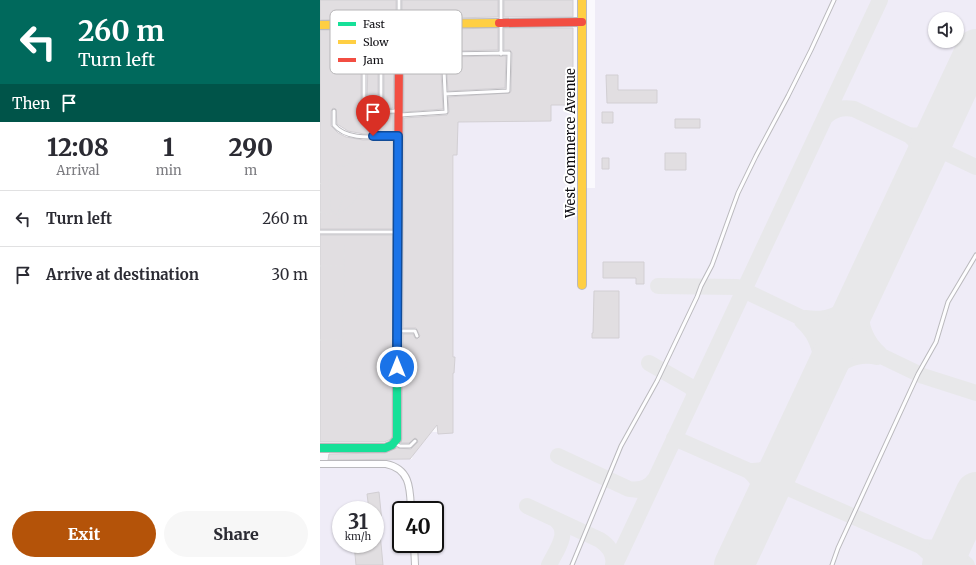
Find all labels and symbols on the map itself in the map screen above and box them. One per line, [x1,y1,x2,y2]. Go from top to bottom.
legend [330,10,462,74]
text: Fast [363,17,386,31]
text: Slow [363,35,389,49]
text: Jam [362,53,384,67]
street label: West Commerce Avenue [562,68,579,219]
pin [356,95,390,136]
position arrow [376,346,418,388]
speed limit sign: 40 [392,501,444,553]

